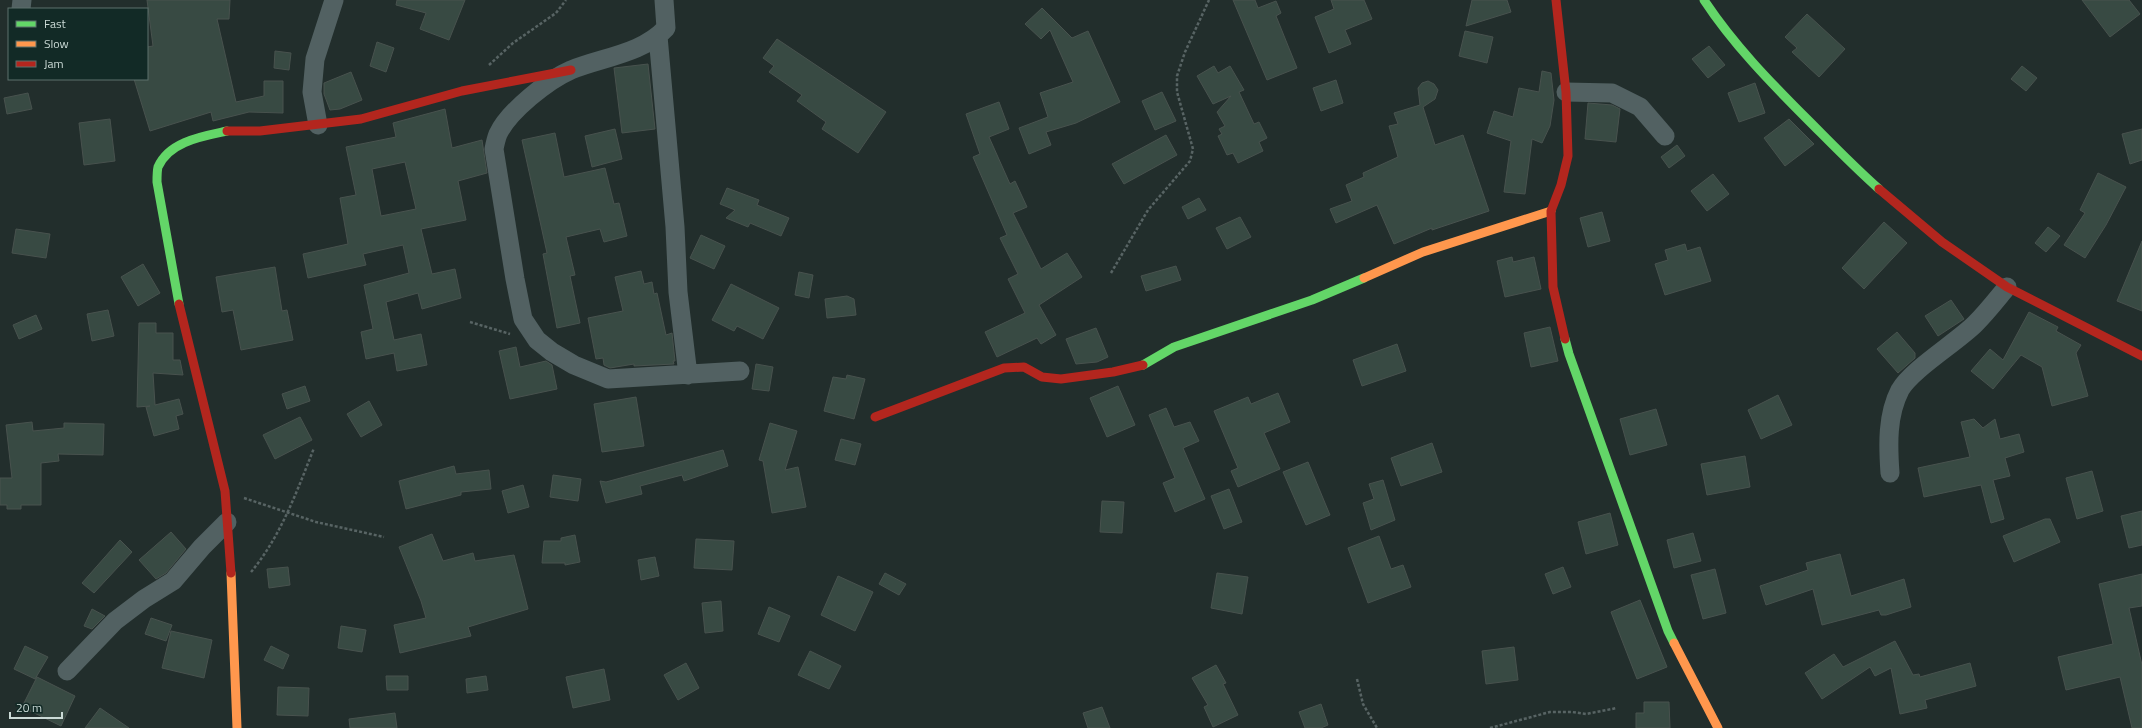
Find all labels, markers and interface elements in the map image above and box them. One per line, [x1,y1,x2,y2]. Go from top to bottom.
legend [8,8,148,80]
text: Fast [44,14,67,33]
text: Slow [44,34,69,53]
text: Jam [44,54,64,73]
scale bar [10,694,62,720]
text: 20 m [16,698,42,717]

